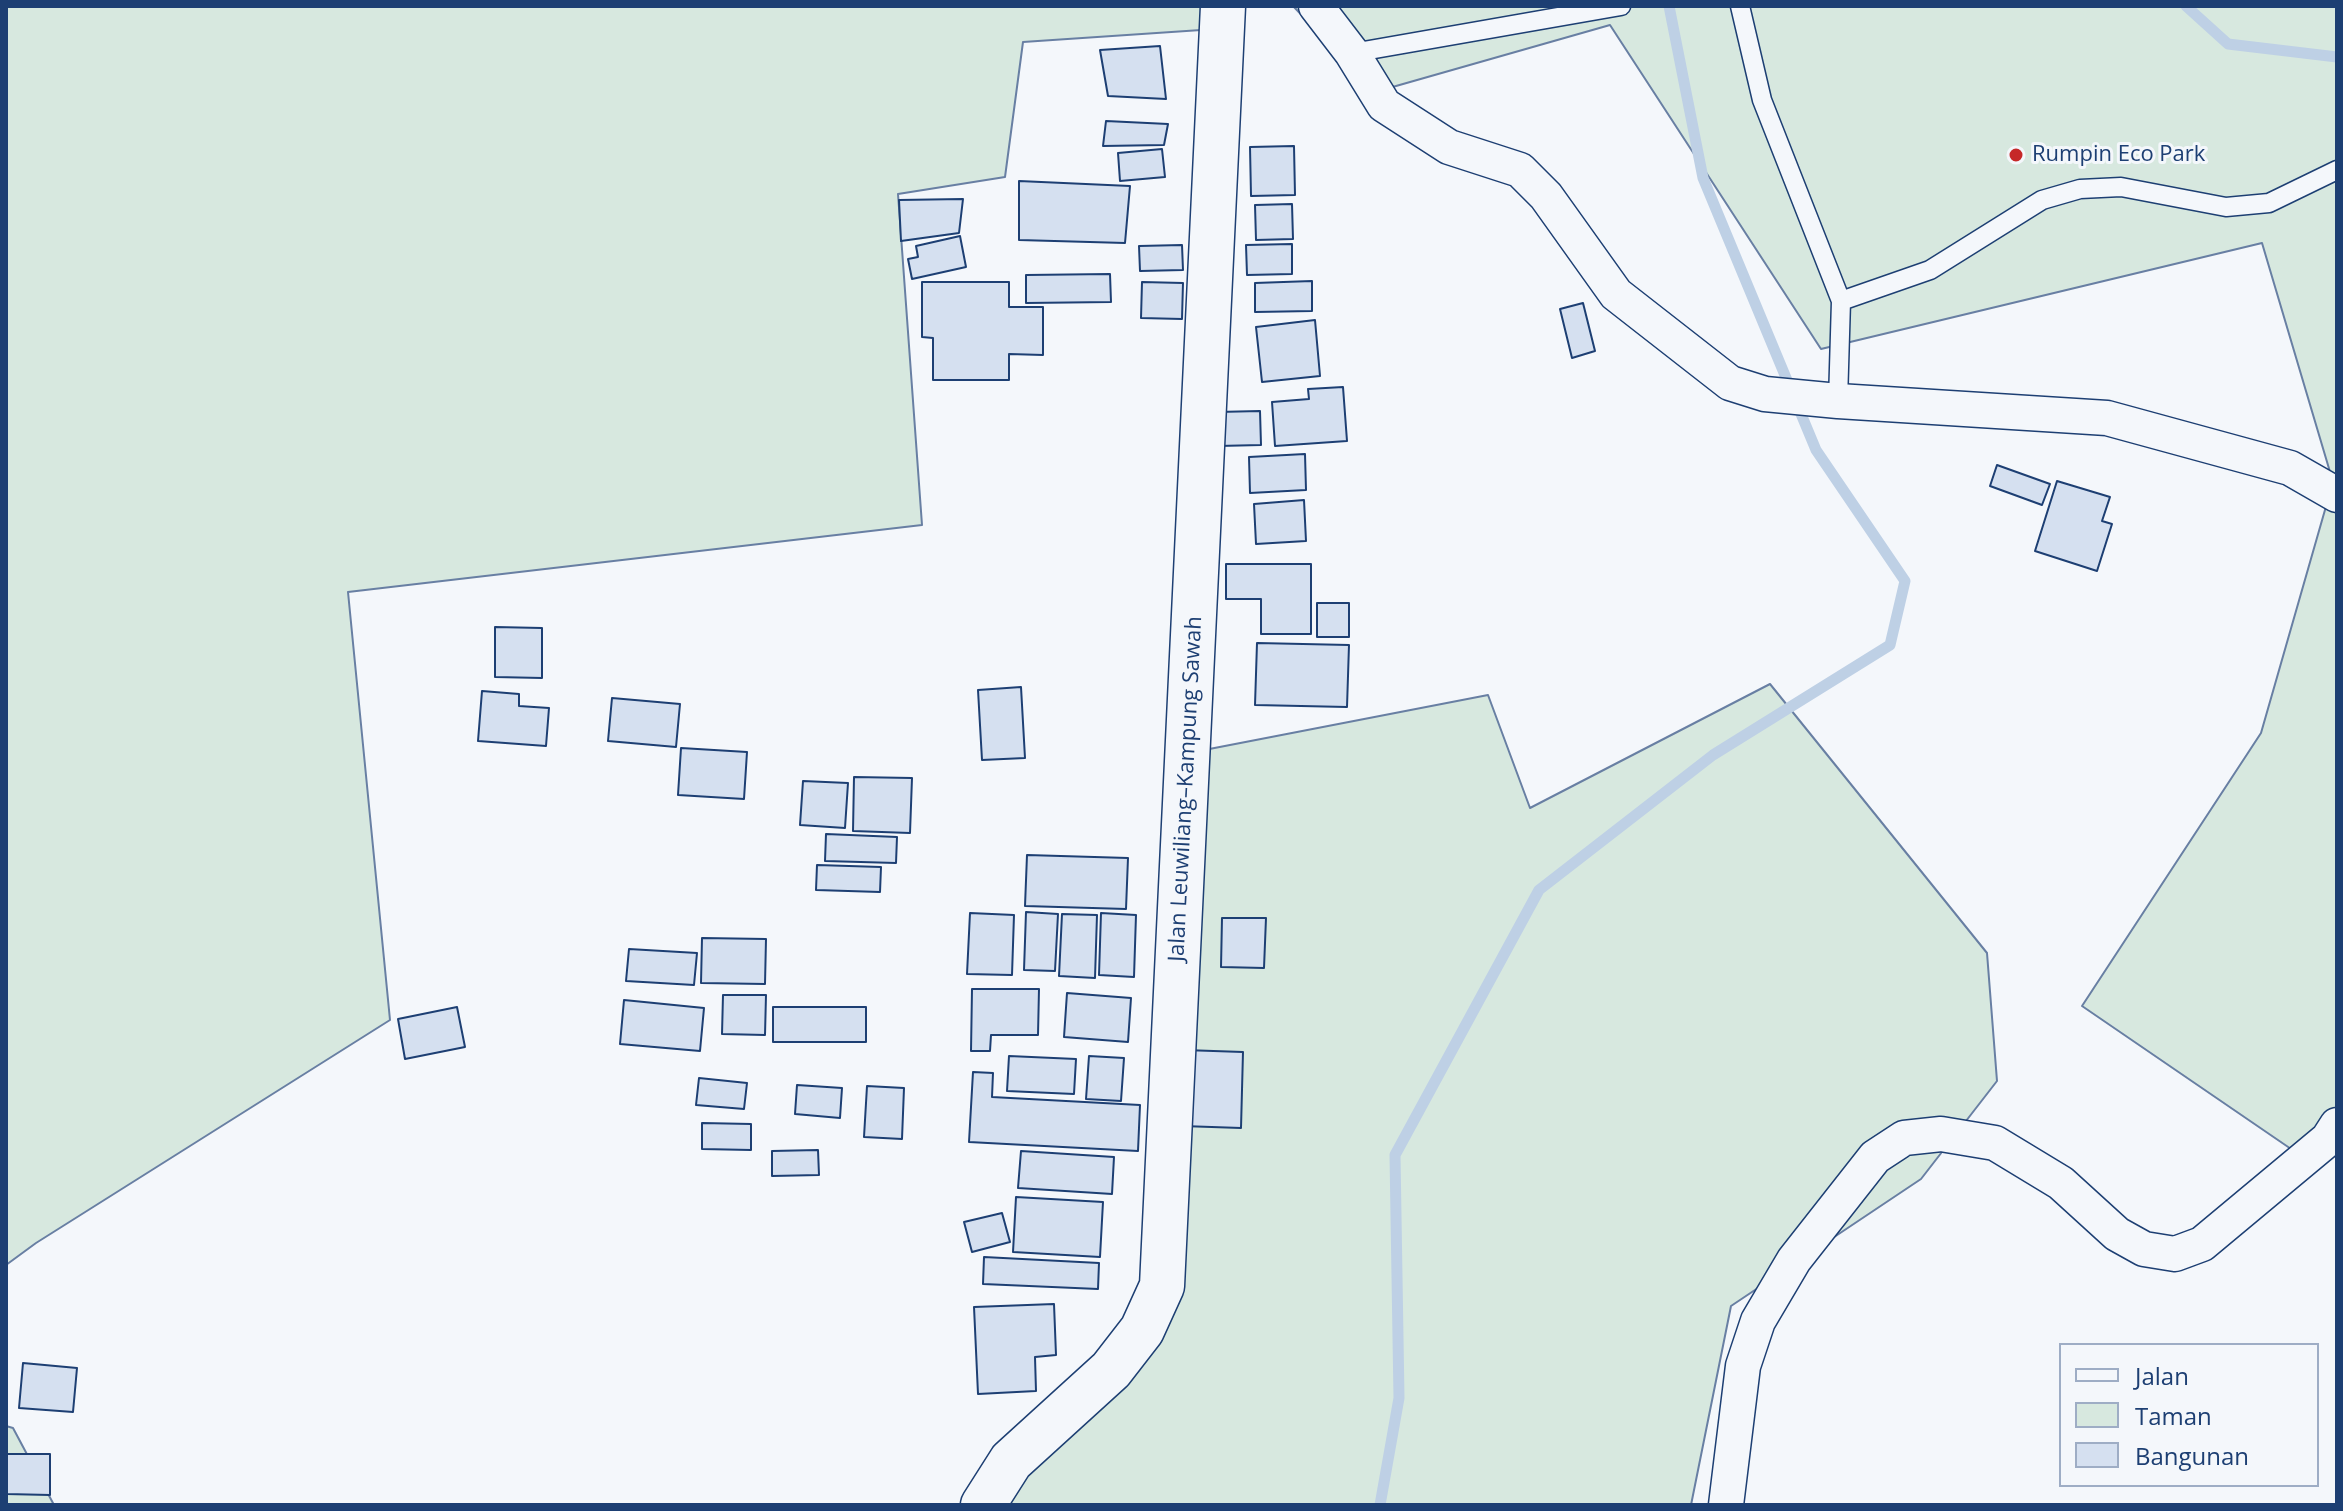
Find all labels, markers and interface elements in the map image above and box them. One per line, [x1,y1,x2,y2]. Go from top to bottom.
place label: Rumpin Eco Park [2032,142,2205,168]
marker: Rumpin Eco Park [2007,146,2025,164]
street label: Jalan Leuwiliang–Kampung Sawah [1164,616,1208,962]
legend [2059,1343,2319,1487]
text: Jalan [2135,1359,2189,1392]
text: Taman [2135,1399,2212,1432]
text: Bangunan [2135,1439,2249,1472]

